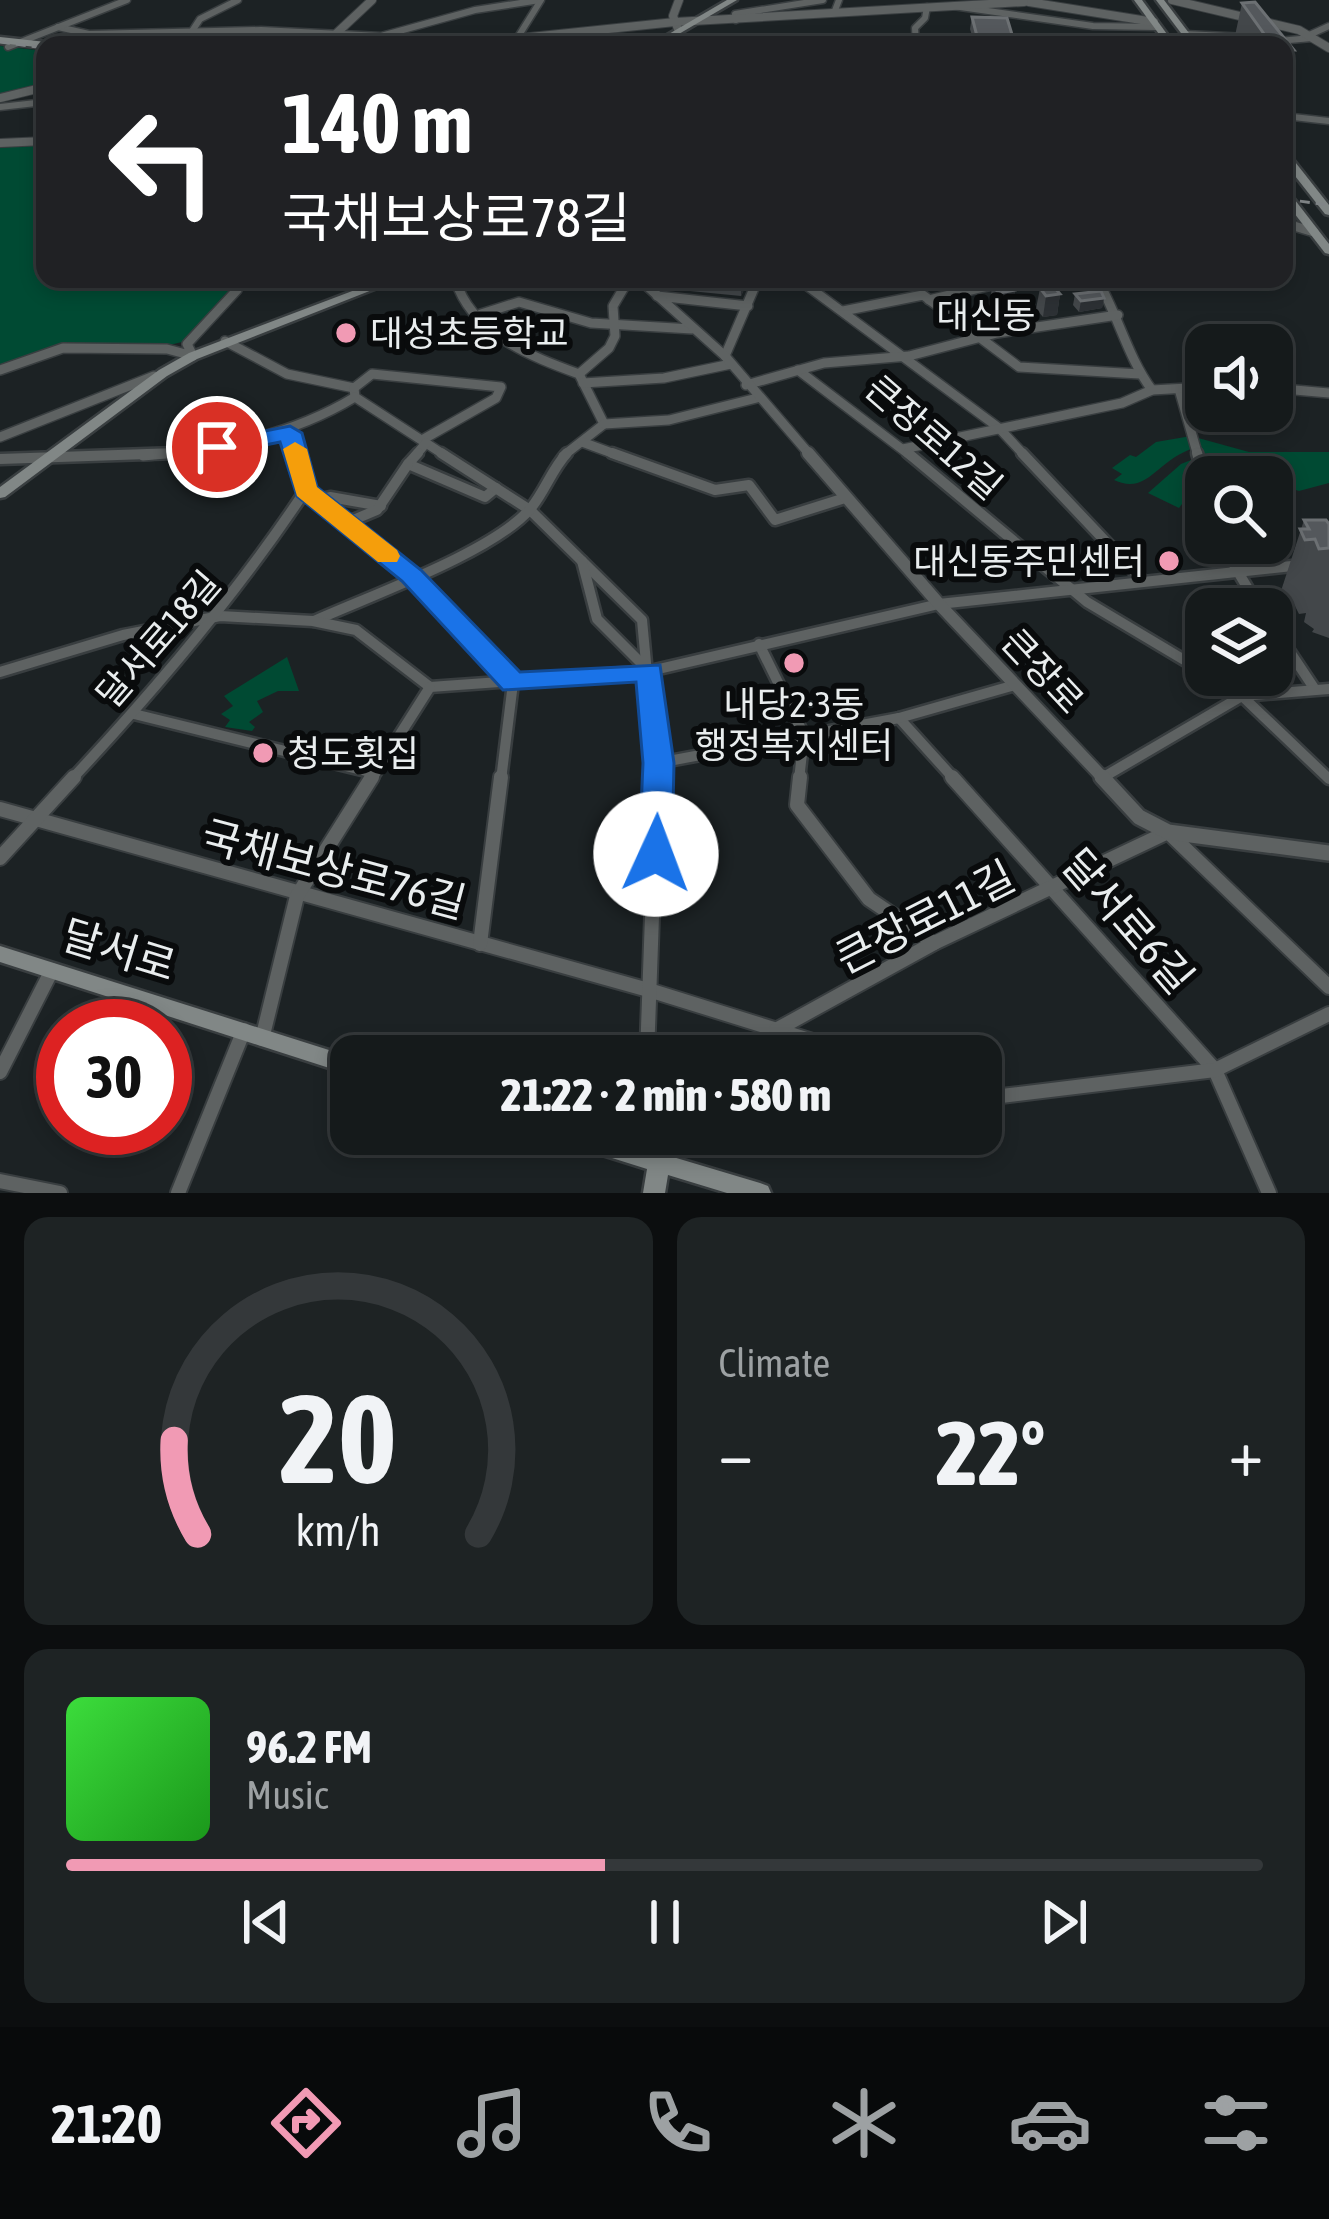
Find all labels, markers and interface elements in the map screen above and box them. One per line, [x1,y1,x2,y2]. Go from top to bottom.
text: 140 m [282,75,472,171]
icon: left [84,84,240,240]
text: 국채보상로78길 [282,187,631,248]
district label: 대신동 [936,294,1036,336]
place label: 대성초등학교 [370,312,569,354]
marker: 대성초등학교 [333,320,359,346]
map controls [1185,324,1293,696]
button: sound [1185,324,1293,432]
street label: 큰장로12길 [857,367,1011,507]
pin [166,396,268,498]
icon: arrive [184,414,250,480]
button: search [1185,456,1293,564]
place label: 대신동주민센터 [913,540,1145,582]
marker: 대신동주민센터 [1156,548,1182,574]
street label: 달서로18길 [88,562,228,716]
button: layers [1185,588,1293,696]
street label: 큰장로 [994,620,1092,722]
marker: 내당2·3동 행정복지센터 [781,650,807,676]
place label: 내당2·3동 행정복지센터 [695,683,893,766]
place label: 청도횟집 [287,732,419,774]
marker: 청도횟집 [250,740,276,766]
position arrow [593,791,719,917]
street label: 국채보상로76길 [197,811,471,927]
street label: 달서로6길 [1053,839,1203,1003]
street label: 큰장로11길 [828,852,1022,982]
street label: 달서로 [57,910,181,990]
speed limit sign: 30 [36,999,192,1155]
text: 21:22 · 2 min · 580 m [501,1069,831,1121]
text: Climate [719,1341,830,1385]
text: 20 [280,1366,397,1509]
text: 22° [936,1401,1045,1504]
text: − [719,1414,753,1490]
text: + [1229,1414,1263,1490]
text: km/h [296,1506,381,1555]
text: 96.2 FM [246,1721,372,1773]
text: Music [246,1773,328,1817]
icon: previous [233,1889,299,1955]
icon: pause [632,1889,698,1955]
icon: next [1031,1889,1097,1955]
icon: directions [264,2081,348,2165]
icon: music [450,2081,534,2165]
icon: phone [636,2081,720,2165]
icon: climate [822,2081,906,2165]
icon: car [1008,2081,1092,2165]
icon: filters [1194,2081,1278,2165]
text: 21:20 [51,2093,162,2154]

